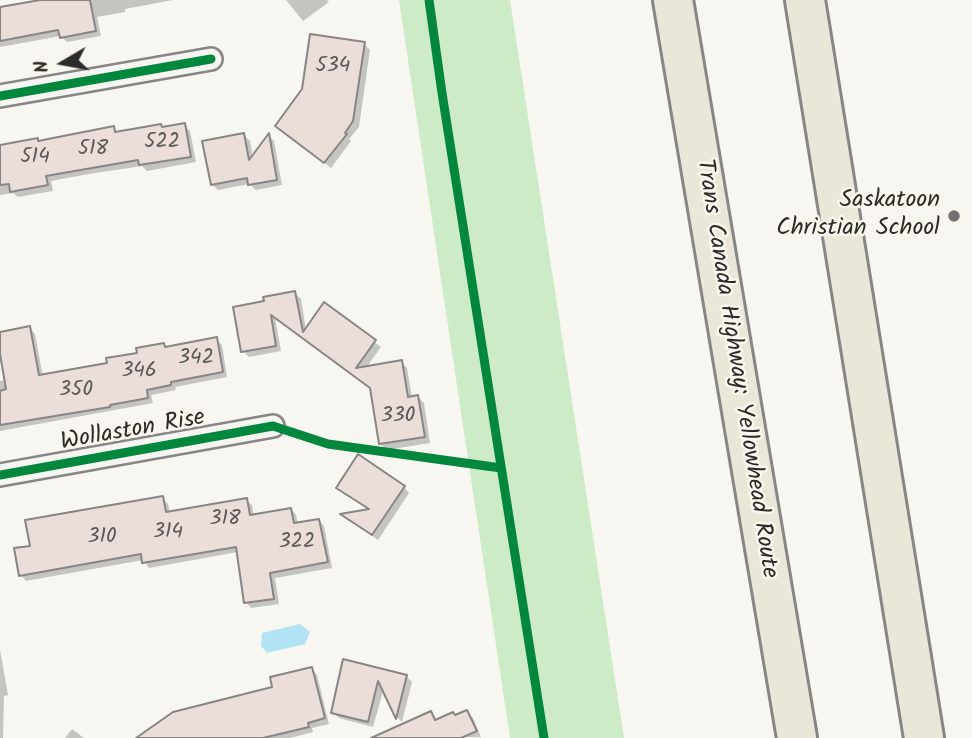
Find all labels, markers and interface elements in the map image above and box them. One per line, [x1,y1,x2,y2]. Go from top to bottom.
north arrow [28,28,98,98]
house number: 534 [316,54,350,80]
text: N [27,58,58,75]
house number: 522 [144,130,180,156]
house number: 518 [78,137,108,163]
house number: 514 [20,145,50,171]
street label: Trans Canada Highway: Yellowhead Route [688,157,782,581]
place label: Saskatoon Christian School [776,188,940,244]
marker: Saskatoon Christian School [946,208,962,224]
house number: 342 [178,346,214,372]
house number: 346 [121,359,157,385]
house number: 350 [59,378,93,404]
house number: 330 [381,404,415,430]
street label: Wollaston Rise [59,405,207,459]
house number: 318 [209,507,241,533]
house number: 314 [153,520,183,546]
house number: 310 [87,525,117,551]
house number: 322 [279,530,315,556]

